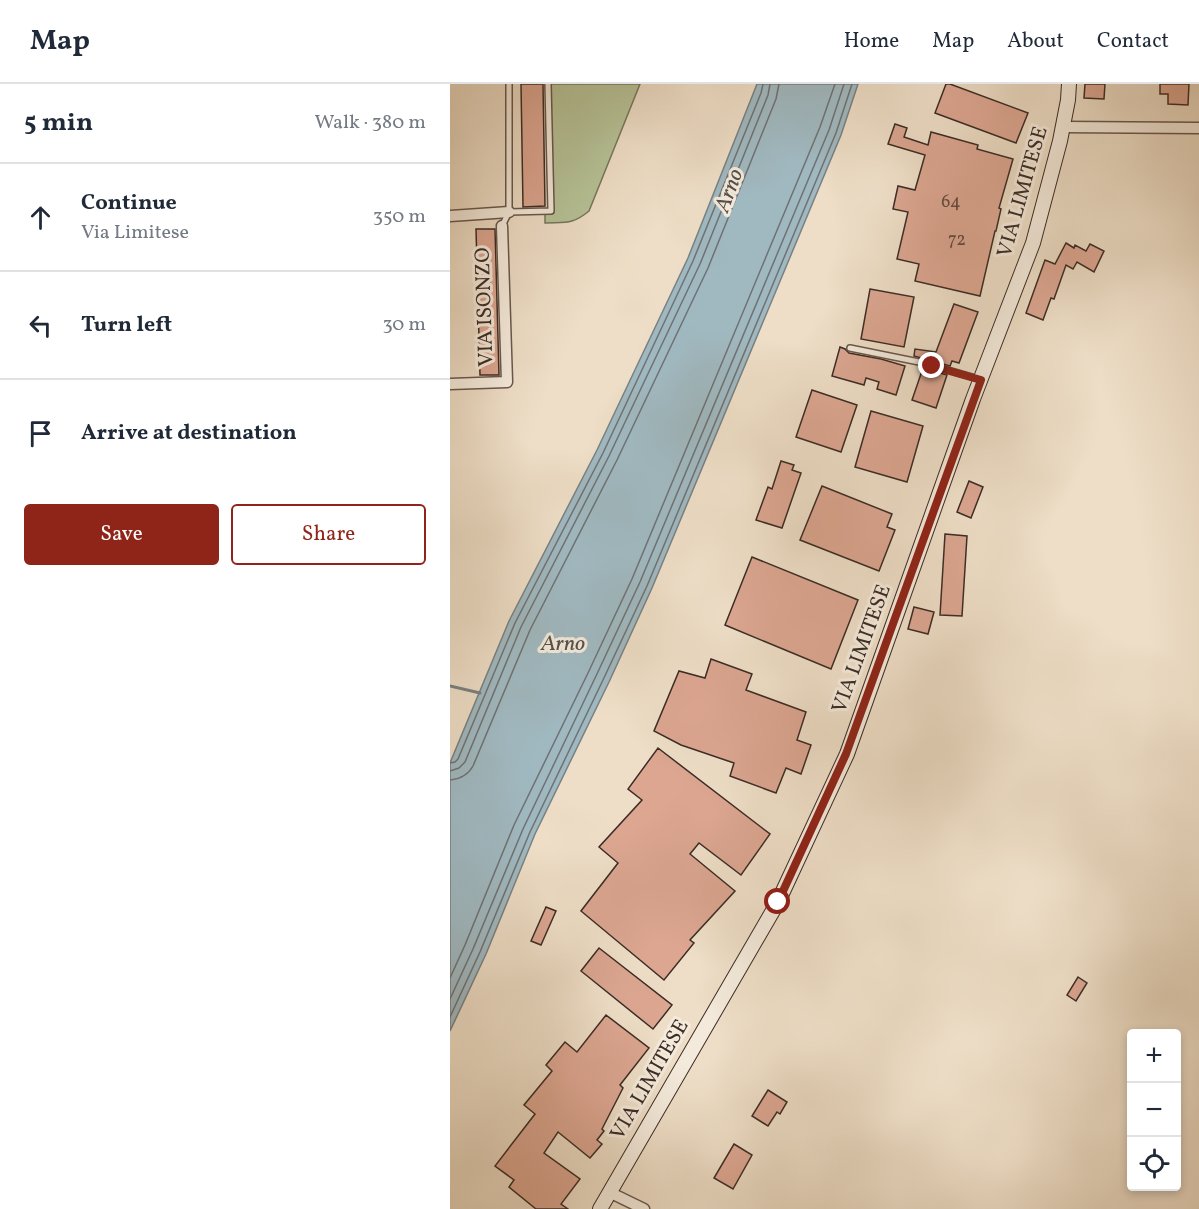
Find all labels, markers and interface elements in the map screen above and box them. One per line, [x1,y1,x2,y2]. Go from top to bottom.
text: Map [30,22,90,61]
text: Home [844,27,899,56]
text: Map [932,27,974,56]
text: About [1007,27,1064,56]
text: Contact [1097,27,1169,56]
text: 5 min [24,105,93,141]
text: Walk · 380 m [314,109,426,137]
street label: VIA LIMITESE [990,123,1056,261]
water label: Arno [708,165,752,218]
text: Continue [81,188,177,219]
house number: 64 [941,190,961,215]
icon: ahead [24,201,57,234]
text: 350 m [373,203,426,231]
text: Via Limitese [81,219,189,247]
house number: 72 [948,228,966,253]
street label: VIA ISONZO [468,247,502,367]
icon: left [24,309,57,342]
text: Turn left [81,310,172,341]
text: 30 m [382,311,426,339]
route end [918,352,944,378]
icon: arrive [24,417,57,450]
text: Arrive at destination [81,418,297,449]
button: Save [24,504,219,565]
button: Share [231,504,426,565]
street label: VIA LIMITESE [825,581,899,717]
water label: Arno [540,629,585,660]
route start [764,888,790,914]
street label: VIA LIMITESE [604,1014,696,1146]
map controls [1127,1029,1181,1191]
button: + [1127,1029,1181,1083]
button: − [1127,1083,1181,1137]
button: locate [1127,1137,1181,1191]

